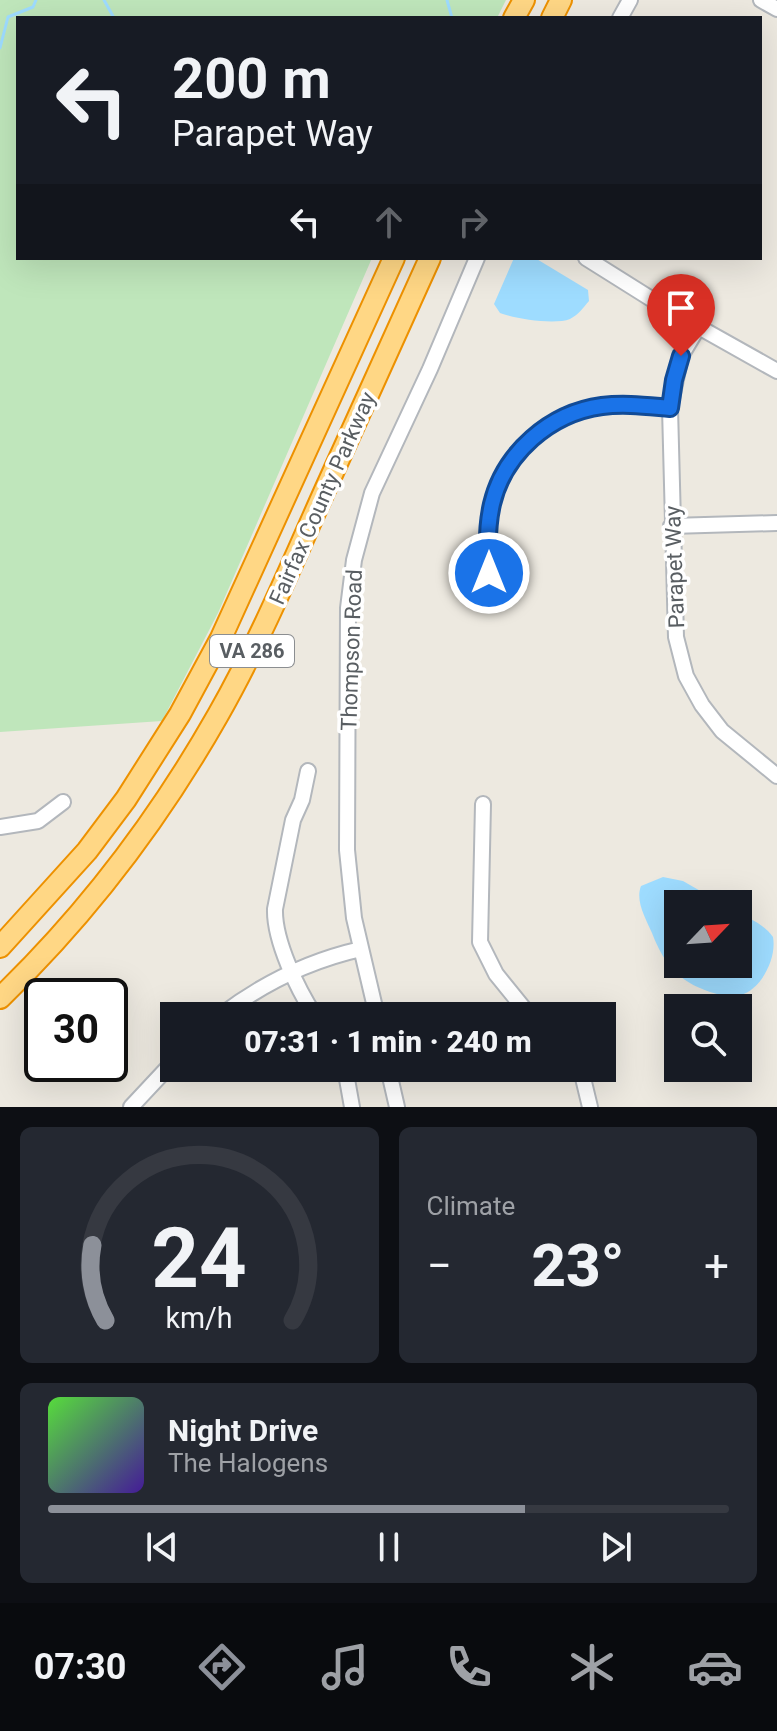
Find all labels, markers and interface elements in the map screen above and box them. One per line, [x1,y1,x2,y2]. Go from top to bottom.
text: 200 m [172,46,331,112]
icon: left [40,48,144,152]
text: Parapet Way [172,113,373,155]
icon: left [283,200,327,244]
icon: ahead [367,200,411,244]
icon: right [451,200,495,244]
pin [647,274,715,356]
icon: arrive [659,286,703,330]
street label: Fairfax County Parkway [264,388,381,608]
street label: Parapet Way [660,505,689,629]
position arrow [447,531,531,615]
street label: Thompson Road [336,569,367,731]
road number: VA 286 [210,635,294,667]
north arrow [664,890,752,978]
map controls [664,890,752,1082]
speed limit sign: 30 [24,978,128,1082]
button: search [664,994,752,1082]
text: 07:31 · 1 min · 240 m [244,1024,532,1059]
text: Climate [427,1191,515,1221]
text: 24 [152,1210,247,1307]
text: 23° [531,1230,624,1301]
text: − [427,1240,452,1292]
text: + [704,1240,729,1292]
text: km/h [166,1301,233,1335]
text: Night Drive [168,1413,318,1448]
text: The Halogens [168,1448,328,1478]
icon: previous [140,1525,184,1569]
icon: pause [367,1525,411,1569]
icon: next [594,1525,638,1569]
icon: directions [194,1639,250,1695]
icon: music [317,1639,373,1695]
icon: phone [441,1639,497,1695]
icon: climate [564,1639,620,1695]
icon: car [687,1639,743,1695]
text: 07:30 [34,1646,126,1688]

